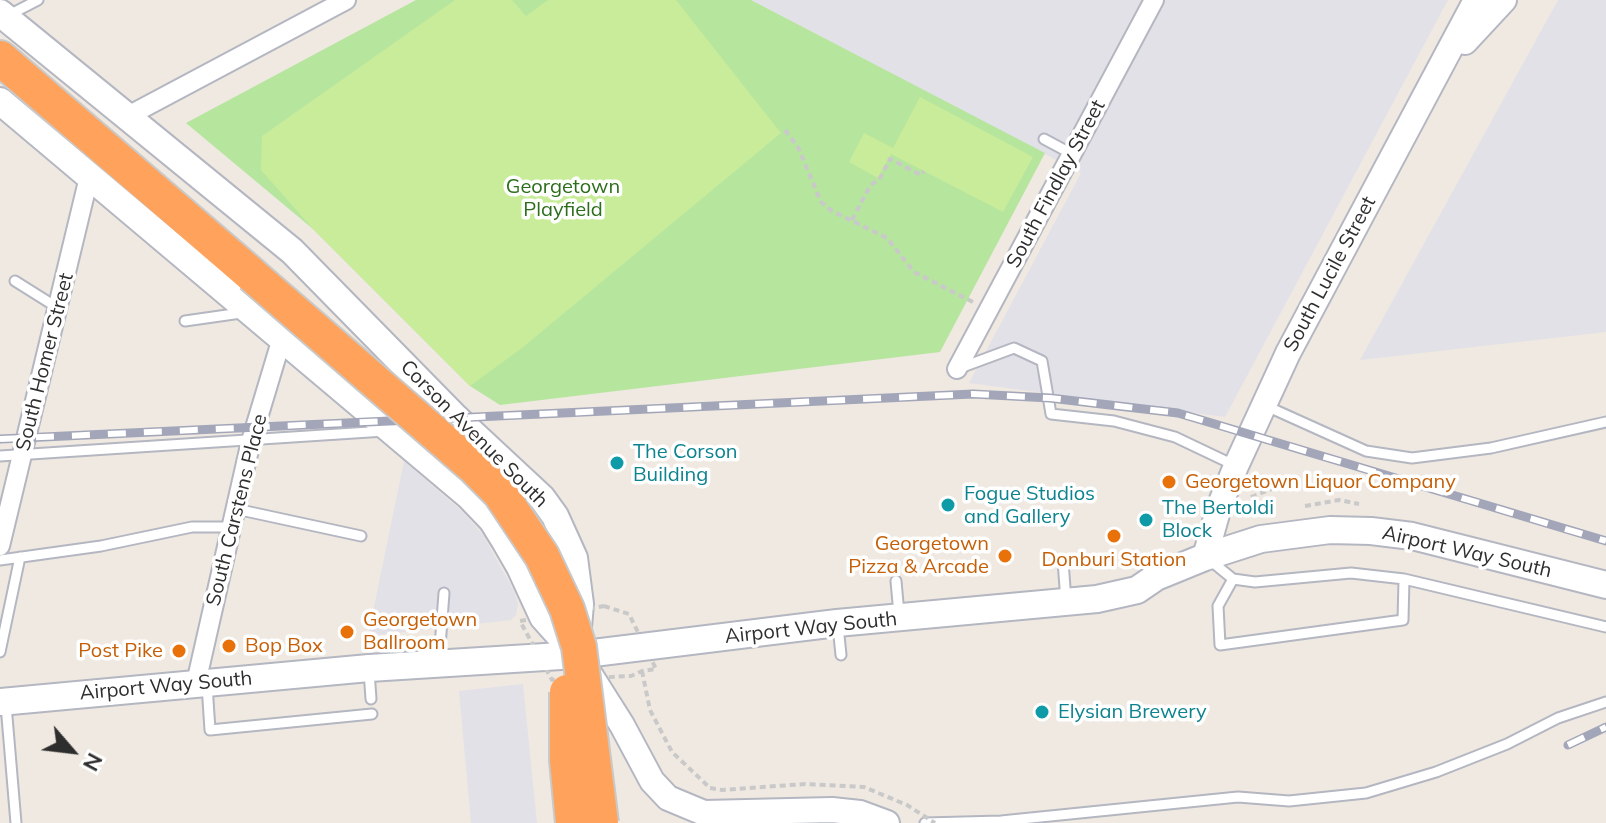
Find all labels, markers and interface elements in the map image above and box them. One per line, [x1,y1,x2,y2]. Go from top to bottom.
street label: South Findlay Street [1002,96,1110,272]
park label: Georgetown Playfield [506,175,620,222]
street label: South Lucile Street [1279,192,1381,356]
street label: South Homer Street [11,271,79,453]
street label: Corson Avenue South [395,355,553,513]
street label: South Carstens Place [202,412,272,608]
place label: The Corson Building [633,440,738,487]
marker: The Corson Building [608,454,626,472]
place label: Georgetown Liquor Company [1185,470,1456,494]
marker: Georgetown Liquor Company [1160,473,1178,491]
place label: Fogue Studios and Gallery [964,482,1095,529]
marker: Fogue Studios and Gallery [939,496,957,514]
place label: The Bertoldi Block [1162,496,1274,543]
marker: The Bertoldi Block [1137,511,1155,529]
street label: Airport Way South [1380,521,1554,583]
marker: Donburi Station [1105,527,1123,545]
place label: Georgetown Pizza & Arcade [848,532,989,579]
marker: Georgetown Pizza & Arcade [996,547,1014,565]
place label: Donburi Station [1041,548,1187,572]
street label: Airport Way South [724,607,898,649]
place label: Georgetown Ballroom [363,608,477,655]
marker: Georgetown Ballroom [338,623,356,641]
place label: Bop Box [245,634,323,658]
marker: Bop Box [220,637,238,655]
place label: Post Pike [78,639,163,663]
marker: Post Pike [170,642,188,660]
street label: Airport Way South [79,667,253,705]
place label: Elysian Brewery [1058,700,1207,724]
marker: Elysian Brewery [1033,703,1051,721]
north arrow [32,711,112,791]
text: N [77,748,109,776]

